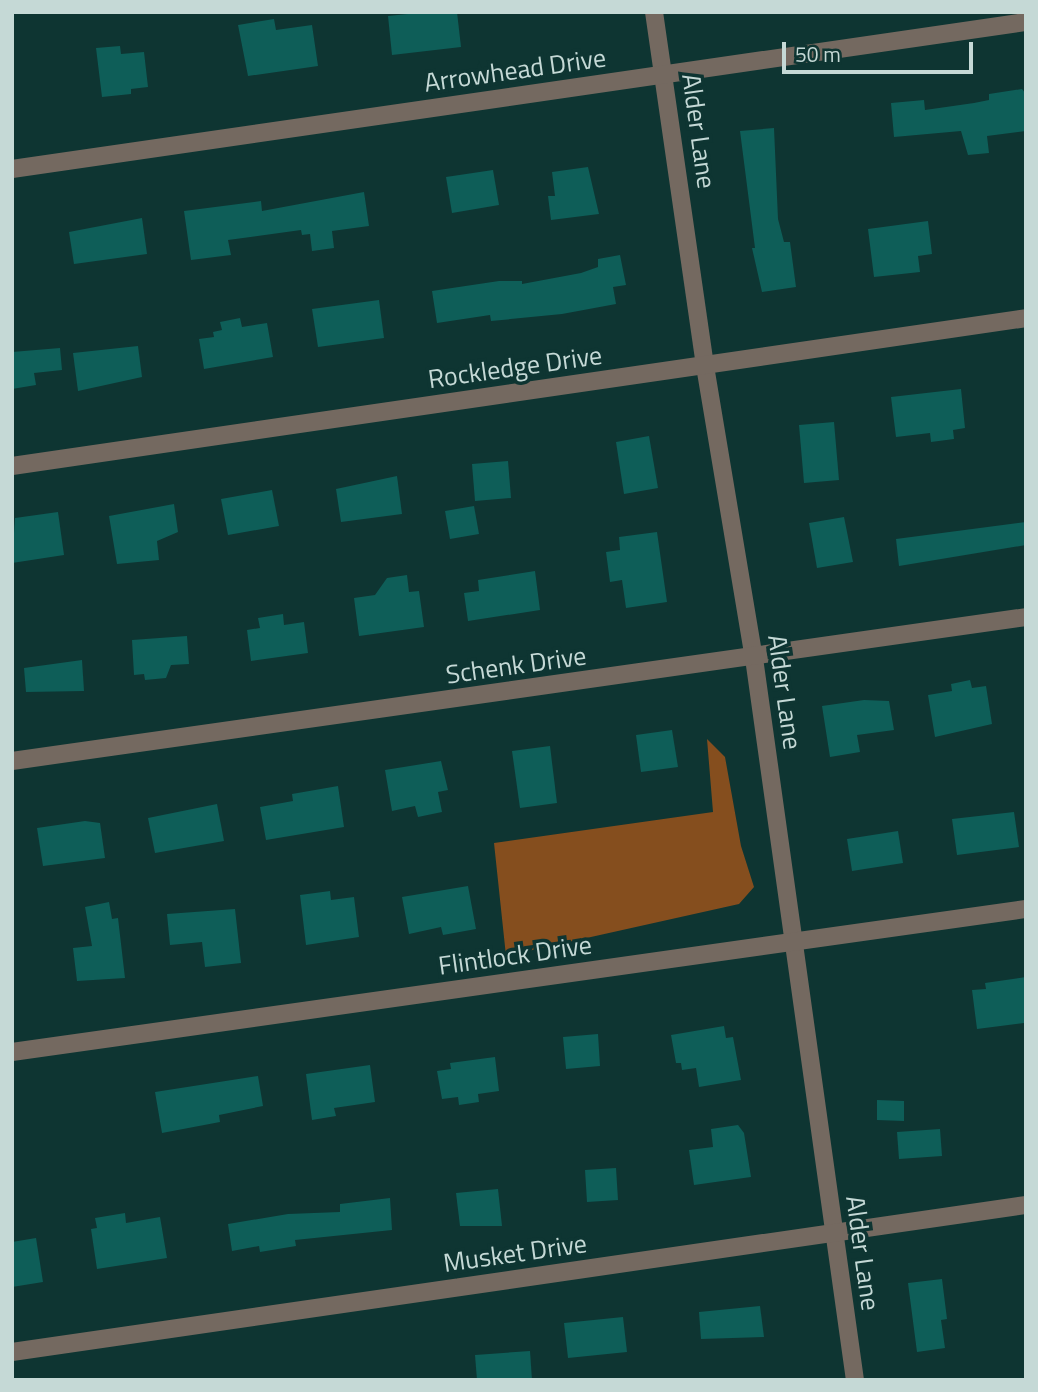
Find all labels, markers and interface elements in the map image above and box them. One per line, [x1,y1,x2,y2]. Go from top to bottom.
scale bar [786,28,977,72]
text: 50 m [795,38,841,70]
street label: Arrowhead Drive [422,42,608,98]
street label: Alder Lane [676,72,722,190]
street label: Rockledge Drive [426,339,604,395]
street label: Alder Lane [762,633,808,751]
street label: Schenk Drive [444,640,588,690]
street label: Flintlock Drive [436,929,594,981]
street label: Alder Lane [840,1194,886,1312]
street label: Musket Drive [441,1227,589,1279]

